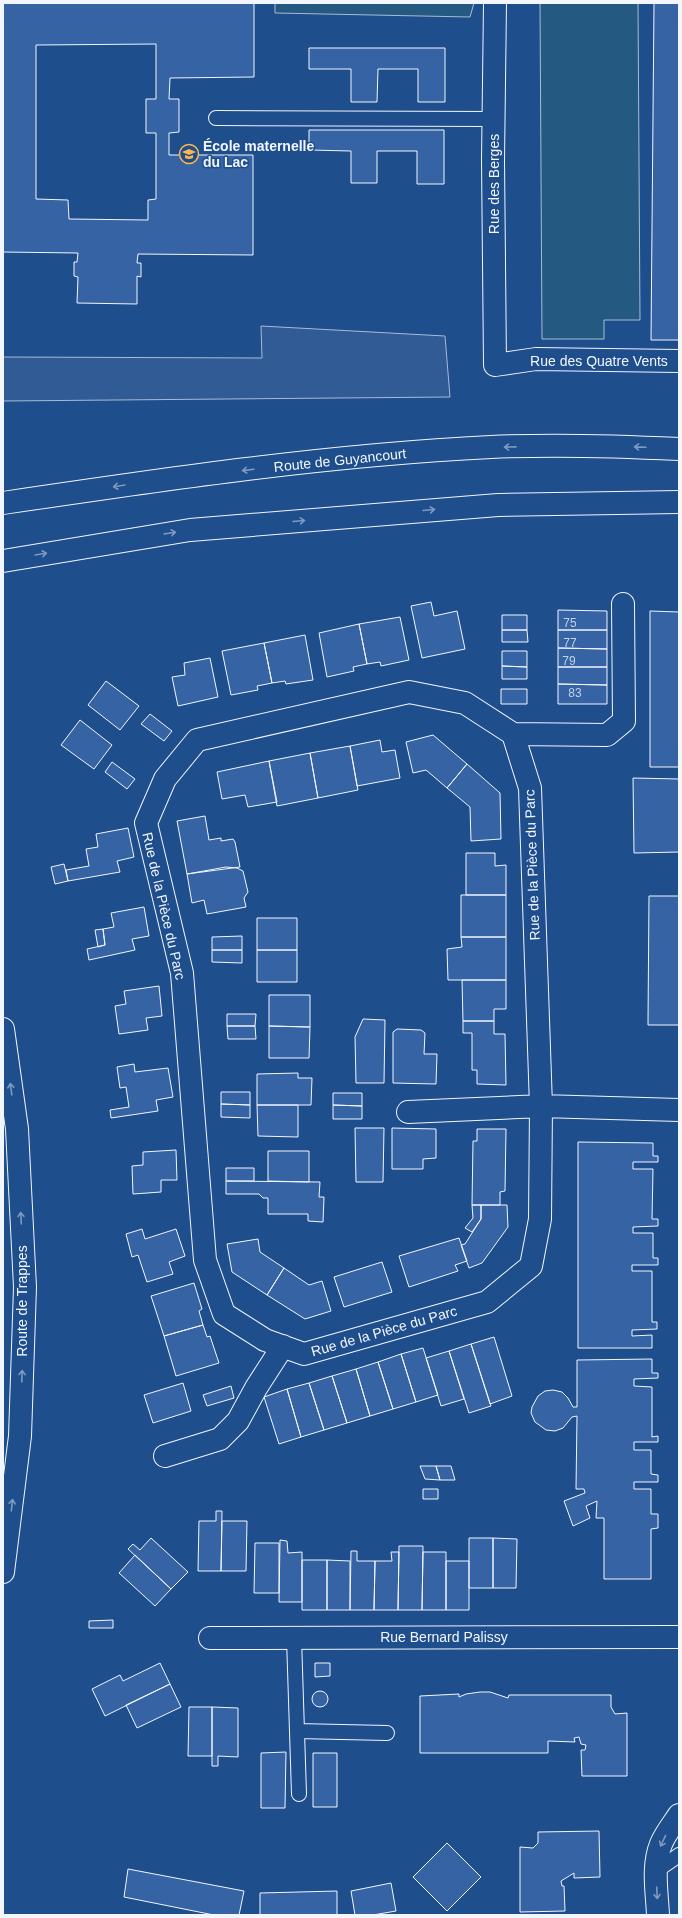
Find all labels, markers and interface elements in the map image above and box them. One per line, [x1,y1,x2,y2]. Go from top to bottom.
street label: Rue des Berges [486,134,502,234]
place label: École maternelle du Lac [203,138,314,170]
school or university icon: École maternelle du Lac [178,143,200,165]
street label: Rue des Quatre Vents [530,353,668,369]
one-way arrow [504,443,517,451]
one-way arrow [634,444,647,451]
street label: Route de Guyancourt [273,445,407,475]
one-way arrow [242,466,255,473]
one-way arrow [113,482,126,490]
one-way arrow [422,507,435,514]
one-way arrow [292,517,305,525]
one-way arrow [163,529,176,537]
one-way arrow [35,550,48,558]
house number: 75 [563,616,577,630]
house number: 77 [563,636,577,650]
house number: 79 [562,654,576,668]
house number: 83 [568,686,582,700]
street label: Rue de la Pièce du Parc [521,789,543,941]
street label: Rue de la Pièce du Parc [139,831,189,981]
one-way arrow [7,1083,15,1096]
one-way arrow [18,1212,25,1225]
street label: Route de Trappes [14,1245,30,1357]
street label: Rue de la Pièce du Parc [309,1303,459,1359]
one-way arrow [18,1370,25,1383]
one-way arrow [8,1499,15,1512]
street label: Rue Bernard Palissy [380,1629,508,1645]
one-way arrow [659,1835,666,1847]
one-way arrow [653,1886,661,1899]

